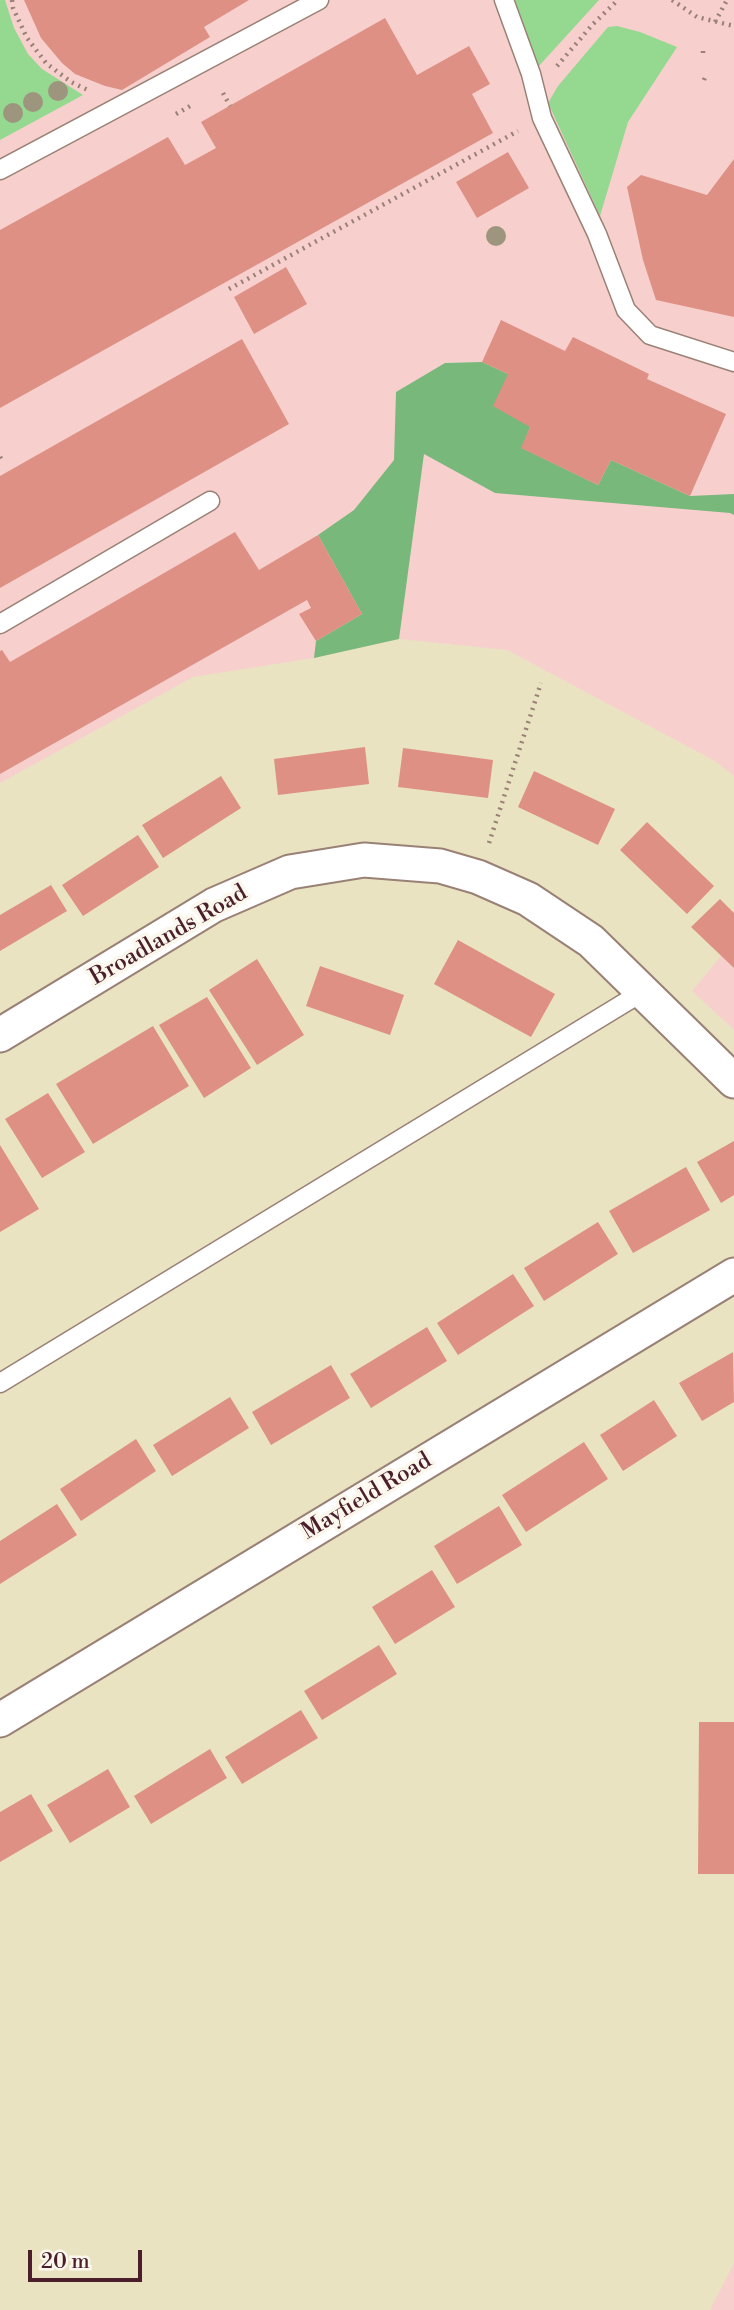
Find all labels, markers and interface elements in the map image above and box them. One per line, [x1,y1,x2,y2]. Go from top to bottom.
street label: Broadlands Road [86,880,252,992]
street label: Mayfield Road [297,1447,437,1547]
scale bar [32,2236,145,2280]
text: 20 m [41,2249,90,2275]

